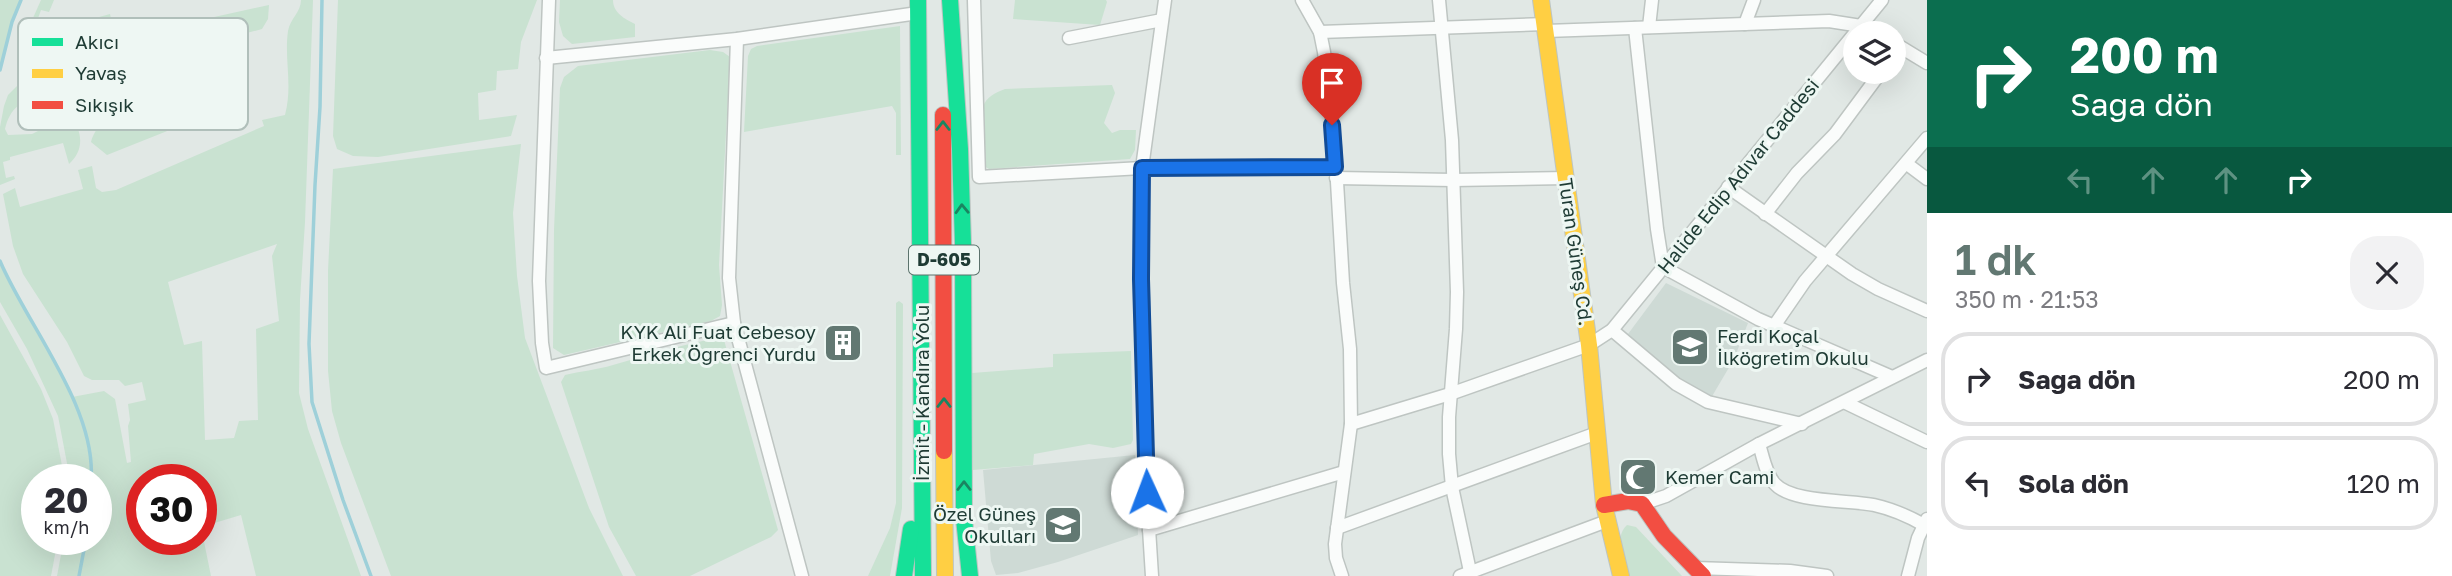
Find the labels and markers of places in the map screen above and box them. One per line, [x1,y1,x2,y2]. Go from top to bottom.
pin [1302,53,1362,125]
place label: KYK Ali Fuat Cebesoy Erkek Öğrenci Yurdu [620,320,816,365]
building icon: KYK Ali Fuat Cebesoy Erkek Öğrenci Yurdu [822,322,864,364]
place label: Ferdi Koçal İlköğretim Okulu [1717,324,1869,369]
school or university icon: Ferdi Koçal İlköğretim Okulu [1669,326,1711,368]
mosque icon: Kemer Cami [1617,456,1659,498]
place label: Kemer Cami [1665,465,1774,488]
place label: Özel Güneş Okulları [933,502,1036,547]
school or university icon: Özel Güneş Okulları [1042,504,1084,546]

